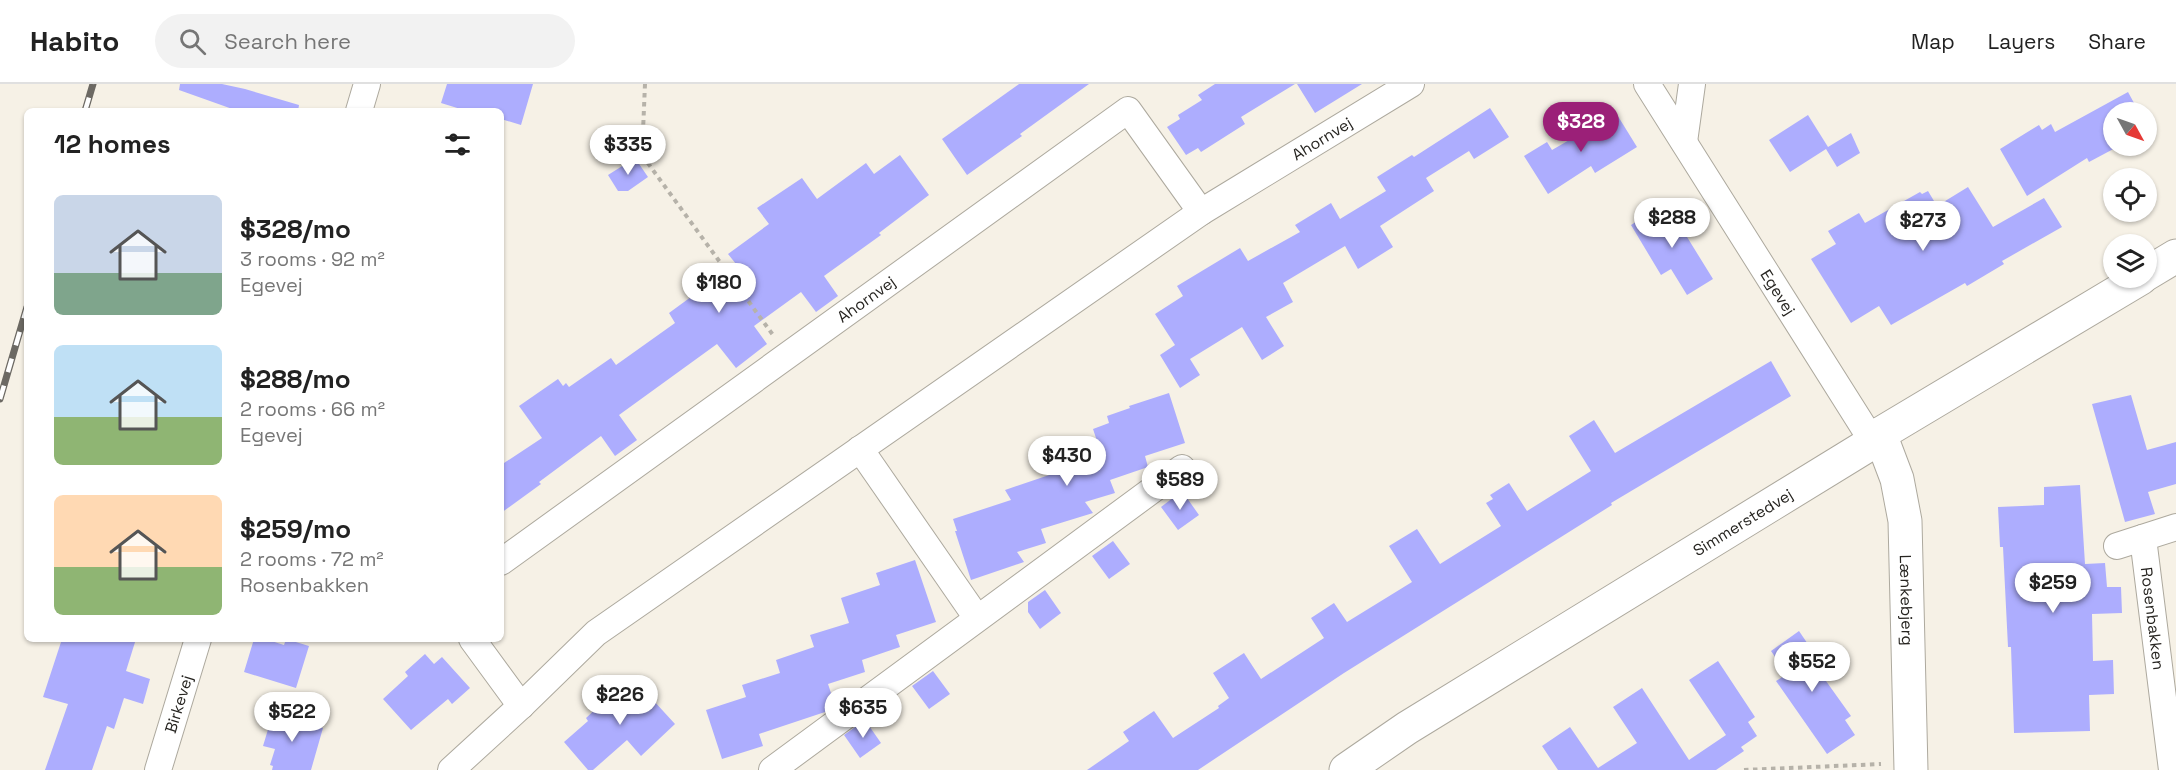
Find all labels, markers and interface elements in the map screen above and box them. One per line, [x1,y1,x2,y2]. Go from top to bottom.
search box [155,14,575,68]
text: Habito [30,23,119,59]
icon: search [176,25,209,58]
text: Search here [224,27,351,55]
text: Map [1911,28,1955,55]
text: Layers [1988,28,2055,55]
text: Share [2088,28,2146,55]
pin: $328 [1545,102,1617,153]
north arrow [2103,102,2157,156]
map controls [2103,102,2157,288]
text: $328 [1557,108,1605,134]
street label: Ahornvej [1288,112,1356,165]
pin: $335 [592,125,664,176]
text: 12 homes [54,127,171,161]
icon: filters [441,128,474,161]
text: $335 [604,131,652,157]
button: locate [2103,168,2157,222]
pin: $288 [1636,198,1708,249]
pin: $273 [1887,201,1959,252]
text: $288 [1648,204,1696,230]
text: $273 [1899,207,1947,233]
text: $328/mo [240,212,351,246]
icon: home [102,219,174,291]
button: layers [2103,234,2157,288]
text: 3 rooms · 92 m² [240,246,385,272]
pin: $180 [683,263,755,314]
street label: Egevej [1756,265,1801,319]
text: $180 [696,269,742,295]
street label: Ahornvej [833,271,899,327]
text: Egevej [240,272,303,298]
text: $288/mo [240,362,351,396]
icon: home [102,369,174,441]
text: 2 rooms · 66 m² [240,396,385,422]
text: Egevej [240,422,303,448]
pin: $430 [1031,436,1103,487]
text: $430 [1042,442,1092,468]
pin: $589 [1144,460,1216,511]
text: $589 [1156,466,1204,492]
street label: Simmerstedvej [1689,483,1797,561]
text: $259/mo [240,512,351,546]
icon: home [102,519,174,591]
text: 2 rooms · 72 m² [240,546,384,572]
street label: Lænkebjerg [1895,554,1918,646]
pin: $259 [2017,563,2089,614]
street label: Rosenbakken [2136,566,2170,671]
text: $259 [2029,569,2077,595]
text: Rosenbakken [240,572,369,598]
pin: $552 [1776,642,1848,693]
text: $552 [1788,648,1836,674]
street label: Birkevej [159,672,197,736]
pin: $226 [584,675,656,726]
text: $226 [596,681,644,707]
pin: $635 [827,688,899,739]
pin: $522 [256,692,328,743]
text: $635 [839,694,887,720]
text: $522 [268,698,316,724]

